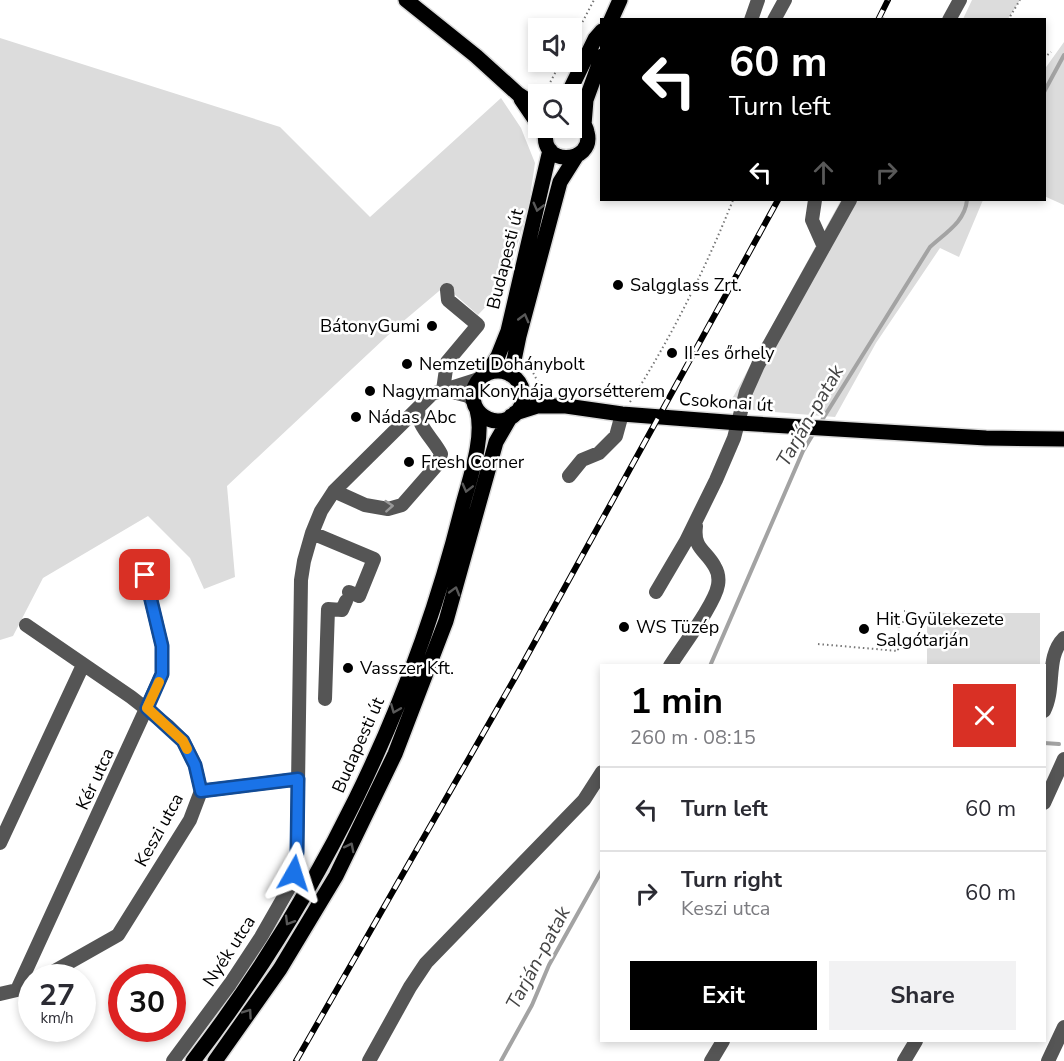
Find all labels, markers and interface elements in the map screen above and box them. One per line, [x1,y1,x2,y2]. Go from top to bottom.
map controls [528,18,582,138]
button: sound [528,18,582,72]
text: 60 m [729,34,828,91]
icon: left [630,42,708,120]
button: search [528,84,582,138]
text: Turn left [729,88,830,125]
icon: left [744,156,777,189]
icon: ahead [807,156,840,189]
icon: right [870,156,903,189]
one-way arrow [533,202,545,212]
street label: Budapesti út [481,206,529,312]
place label: Salgglass Zrt. [630,273,742,297]
marker: Salgglass Zrt. [611,278,625,292]
one-way arrow [516,313,529,323]
place label: BátonyGumi [320,314,420,338]
marker: BátonyGumi [425,319,439,333]
place label: II-es őrhely [684,341,775,365]
marker: II-es őrhely [665,346,679,360]
place label: Nemzeti Dohánybolt [419,352,585,376]
marker: Nemzeti Dohánybolt [400,357,414,371]
water label: Tarján-patak [770,359,851,472]
place label: Nagymama Konyhája gyorsétterem [382,379,665,403]
marker: Nagymama Konyhája gyorsétterem [363,384,377,398]
street label: Csokonai út [678,387,775,417]
place label: Nádas Abc [368,405,456,429]
marker: Nádas Abc [349,410,363,424]
place label: Fresh Corner [421,450,525,474]
marker: Fresh Corner [402,455,416,469]
one-way arrow [461,483,474,493]
one-way arrow [385,500,394,513]
pin [119,549,170,600]
icon: arrive [128,558,161,591]
one-way arrow [448,586,460,597]
place label: Hit Gyülekezete Salgótarján [876,607,1004,652]
place label: WS Tüzép [636,615,719,639]
marker: WS Tüzép [617,620,631,634]
marker: Hit Gyülekezete Salgótarján [857,622,871,636]
place label: Vasszer Kft. [359,656,454,680]
marker: Vasszer Kft. [341,661,355,675]
text: 1 min [630,677,723,726]
button: close [953,684,1016,747]
street label: Budapesti út [326,693,390,797]
one-way arrow [390,703,402,714]
text: 260 m · 08:15 [630,724,756,751]
street label: Kér utca [70,744,120,814]
street label: Keszi utca [129,789,189,871]
icon: left [630,793,663,826]
text: Turn left [681,794,768,824]
text: 60 m [965,794,1016,824]
position arrow [262,841,326,905]
one-way arrow [343,843,355,854]
text: Turn right [681,865,782,895]
icon: right [630,877,663,910]
text: 60 m [965,878,1016,908]
text: Keszi utca [681,895,770,922]
water label: Tarján-patak [499,901,577,1014]
street label: Nyék utca [197,911,261,991]
one-way arrow [285,915,297,925]
button: Exit [630,961,817,1030]
button: Share [829,961,1016,1030]
speed limit sign: 30 [108,964,186,1042]
text: 27 [39,975,75,1016]
text: km/h [40,1008,74,1028]
one-way arrow [241,1009,252,1020]

